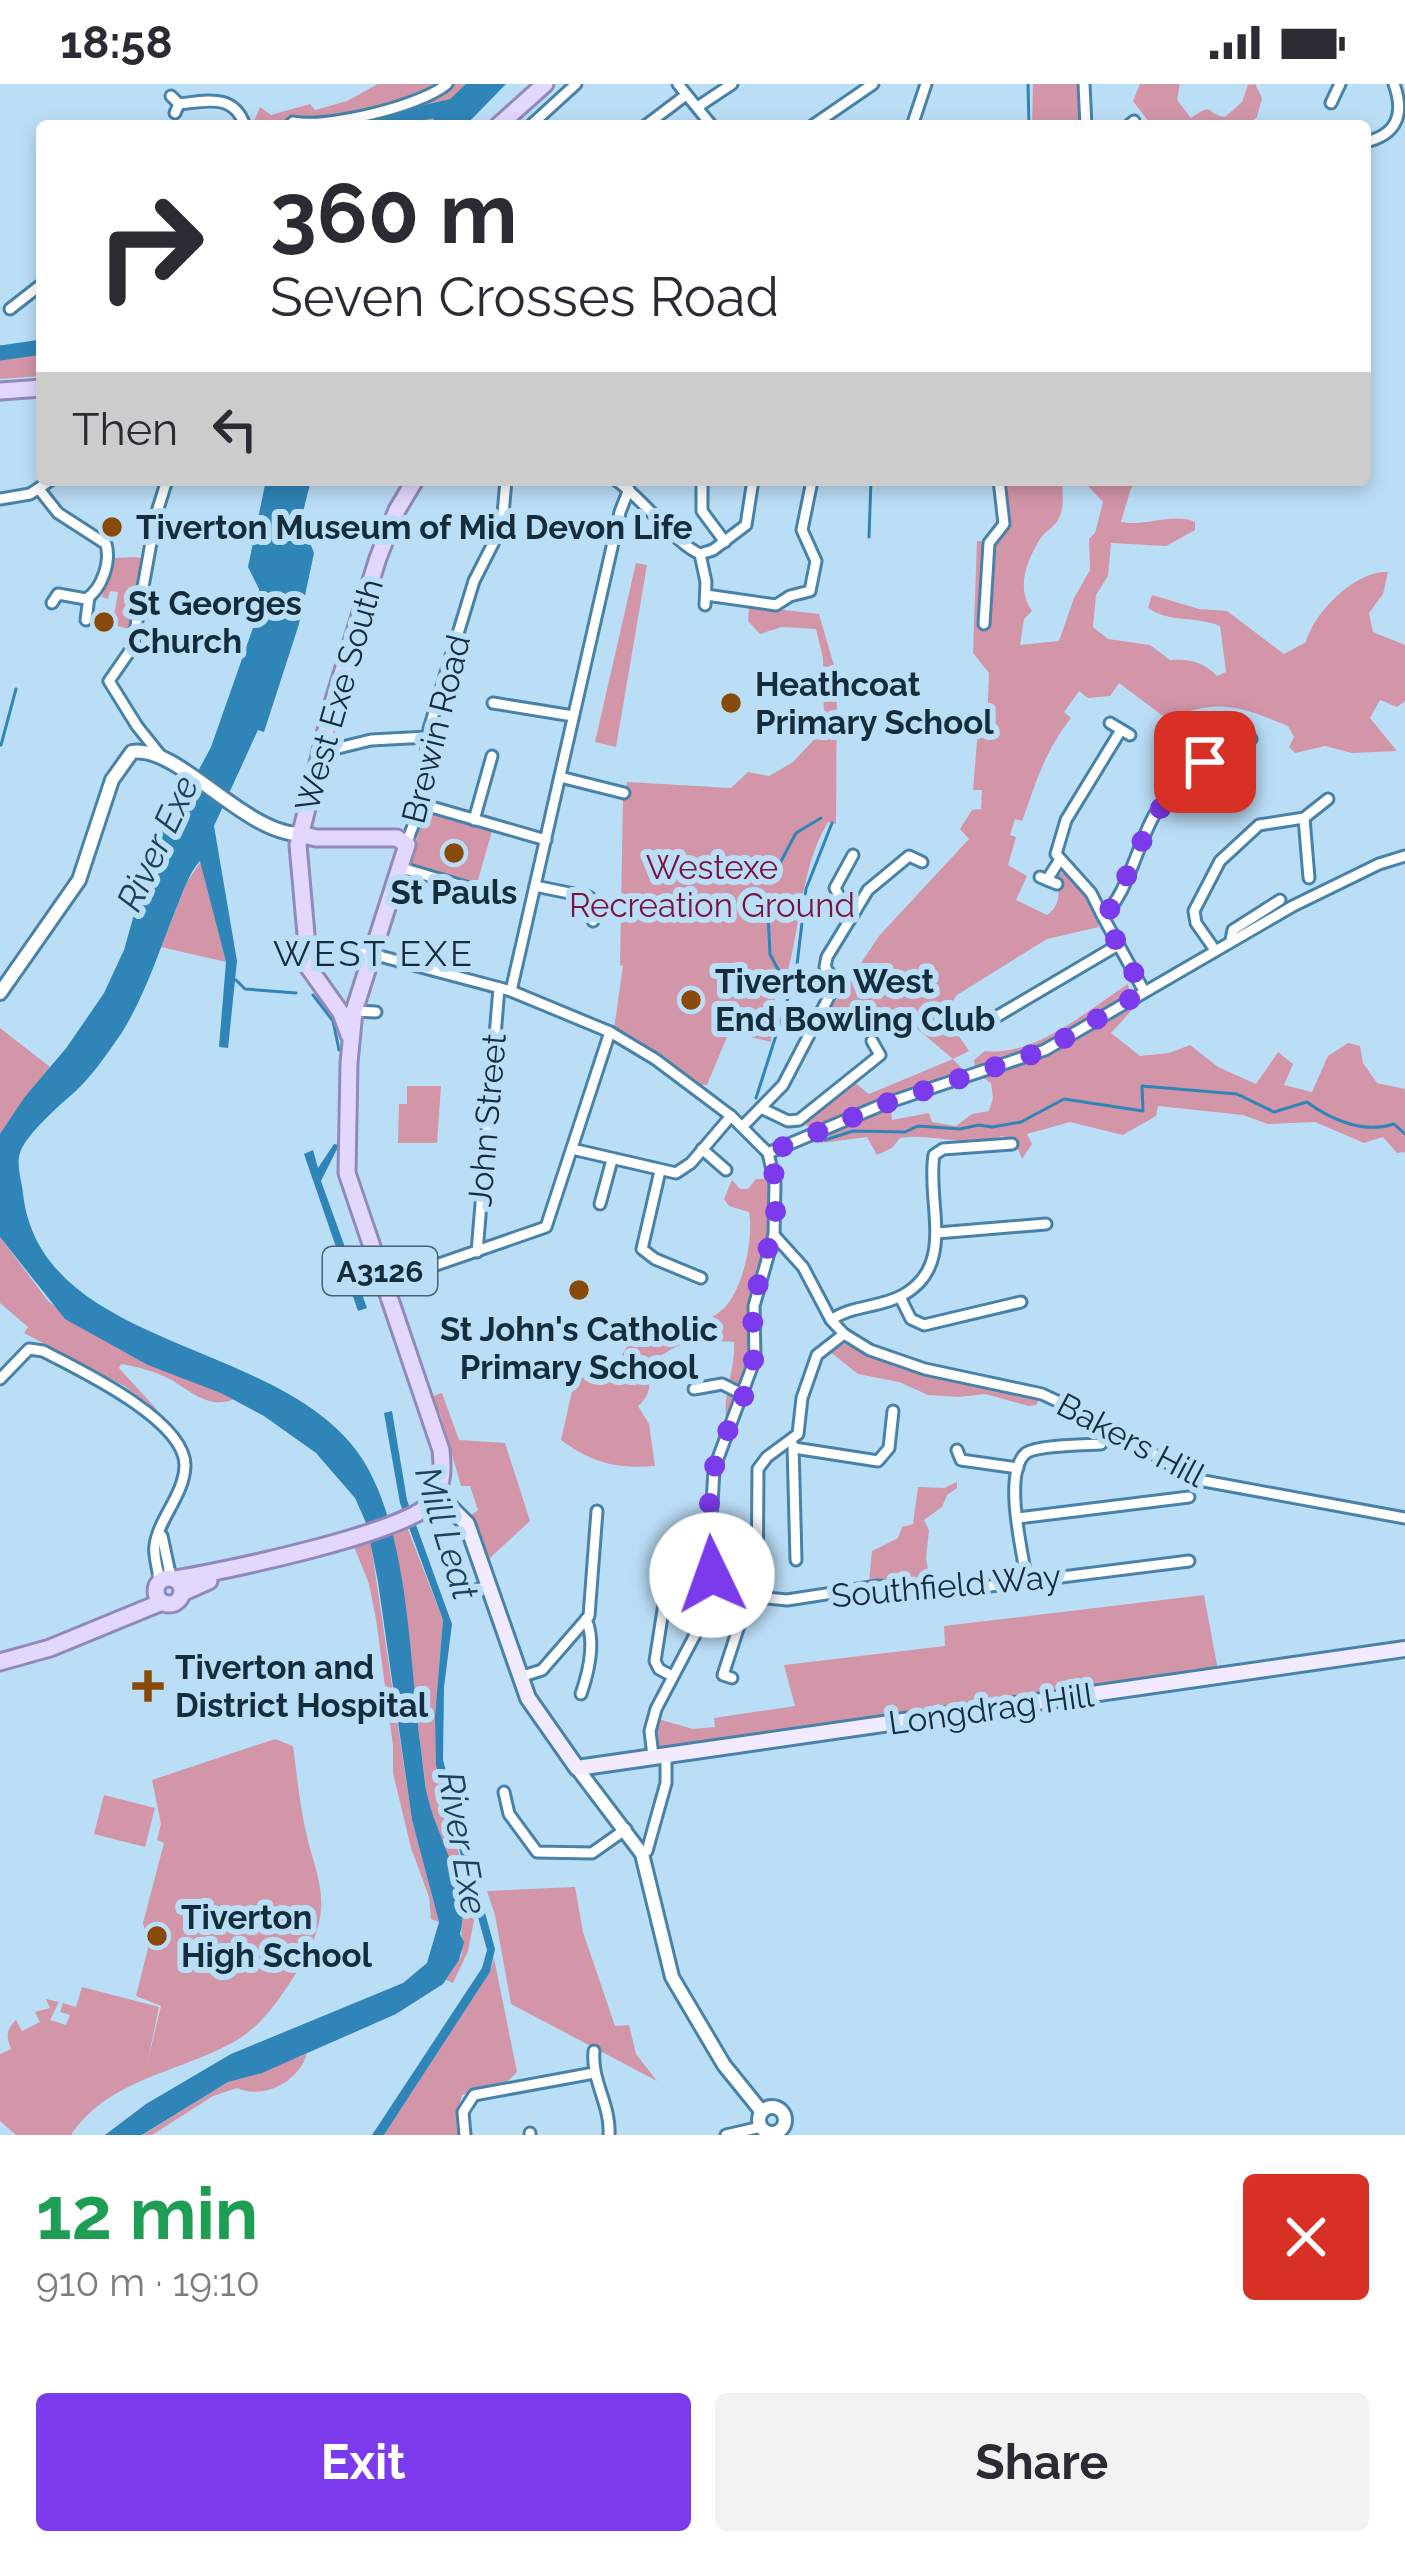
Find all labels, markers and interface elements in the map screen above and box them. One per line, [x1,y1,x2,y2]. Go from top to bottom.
text: 18:58 [60,16,173,69]
text: 360 m [270,164,518,263]
icon: right [72,168,228,324]
text: Seven Crosses Road [270,265,779,329]
icon: left [202,396,268,462]
text: Then [72,403,178,456]
place label: Tiverton Museum of Mid Devon Life [136,508,693,547]
marker: Tiverton Museum of Mid Devon Life [99,514,125,540]
street label: West Exe South [287,574,391,816]
place label: St Georges Church [128,584,302,661]
marker: St Georges Church [91,609,117,635]
street label: Brewin Road [394,631,478,827]
place label: Heathcoat Primary School [755,665,994,742]
marker: Heathcoat Primary School [718,690,744,716]
pin [1154,711,1256,813]
icon: arrive [1172,729,1238,795]
water label: River Exe [108,769,206,917]
marker: St Pauls [441,840,467,866]
park label: Westexe Recreation Ground [569,848,855,925]
place label: St Pauls [391,873,517,912]
district label: WEST EXE [273,932,475,974]
place label: Tiverton West End Bowling Club [715,962,995,1039]
marker: Tiverton West End Bowling Club [678,987,704,1013]
street label: John Street [460,1032,514,1208]
road number: A3126 [323,1247,437,1295]
marker: St John's Catholic Primary School [566,1277,592,1303]
place label: St John's Catholic Primary School [440,1310,718,1387]
street label: Bakers Hill [1051,1385,1212,1496]
water label: Mill Leat [407,1462,487,1605]
position arrow [649,1512,775,1638]
street label: Southfield Way [830,1557,1063,1615]
place label: Tiverton and District Hospital [175,1648,429,1725]
marker: Tiverton and District Hospital [132,1670,164,1702]
street label: Longdrag Hill [886,1675,1097,1743]
water label: River Exe [430,1768,496,1918]
place label: Tiverton High School [181,1898,373,1975]
marker: Tiverton High School [144,1923,170,1949]
text: 12 min [36,2171,258,2256]
button: close [1243,2174,1369,2300]
text: 910 m · 19:10 [36,2259,260,2305]
button: Exit [36,2393,691,2531]
button: Share [715,2393,1369,2531]

